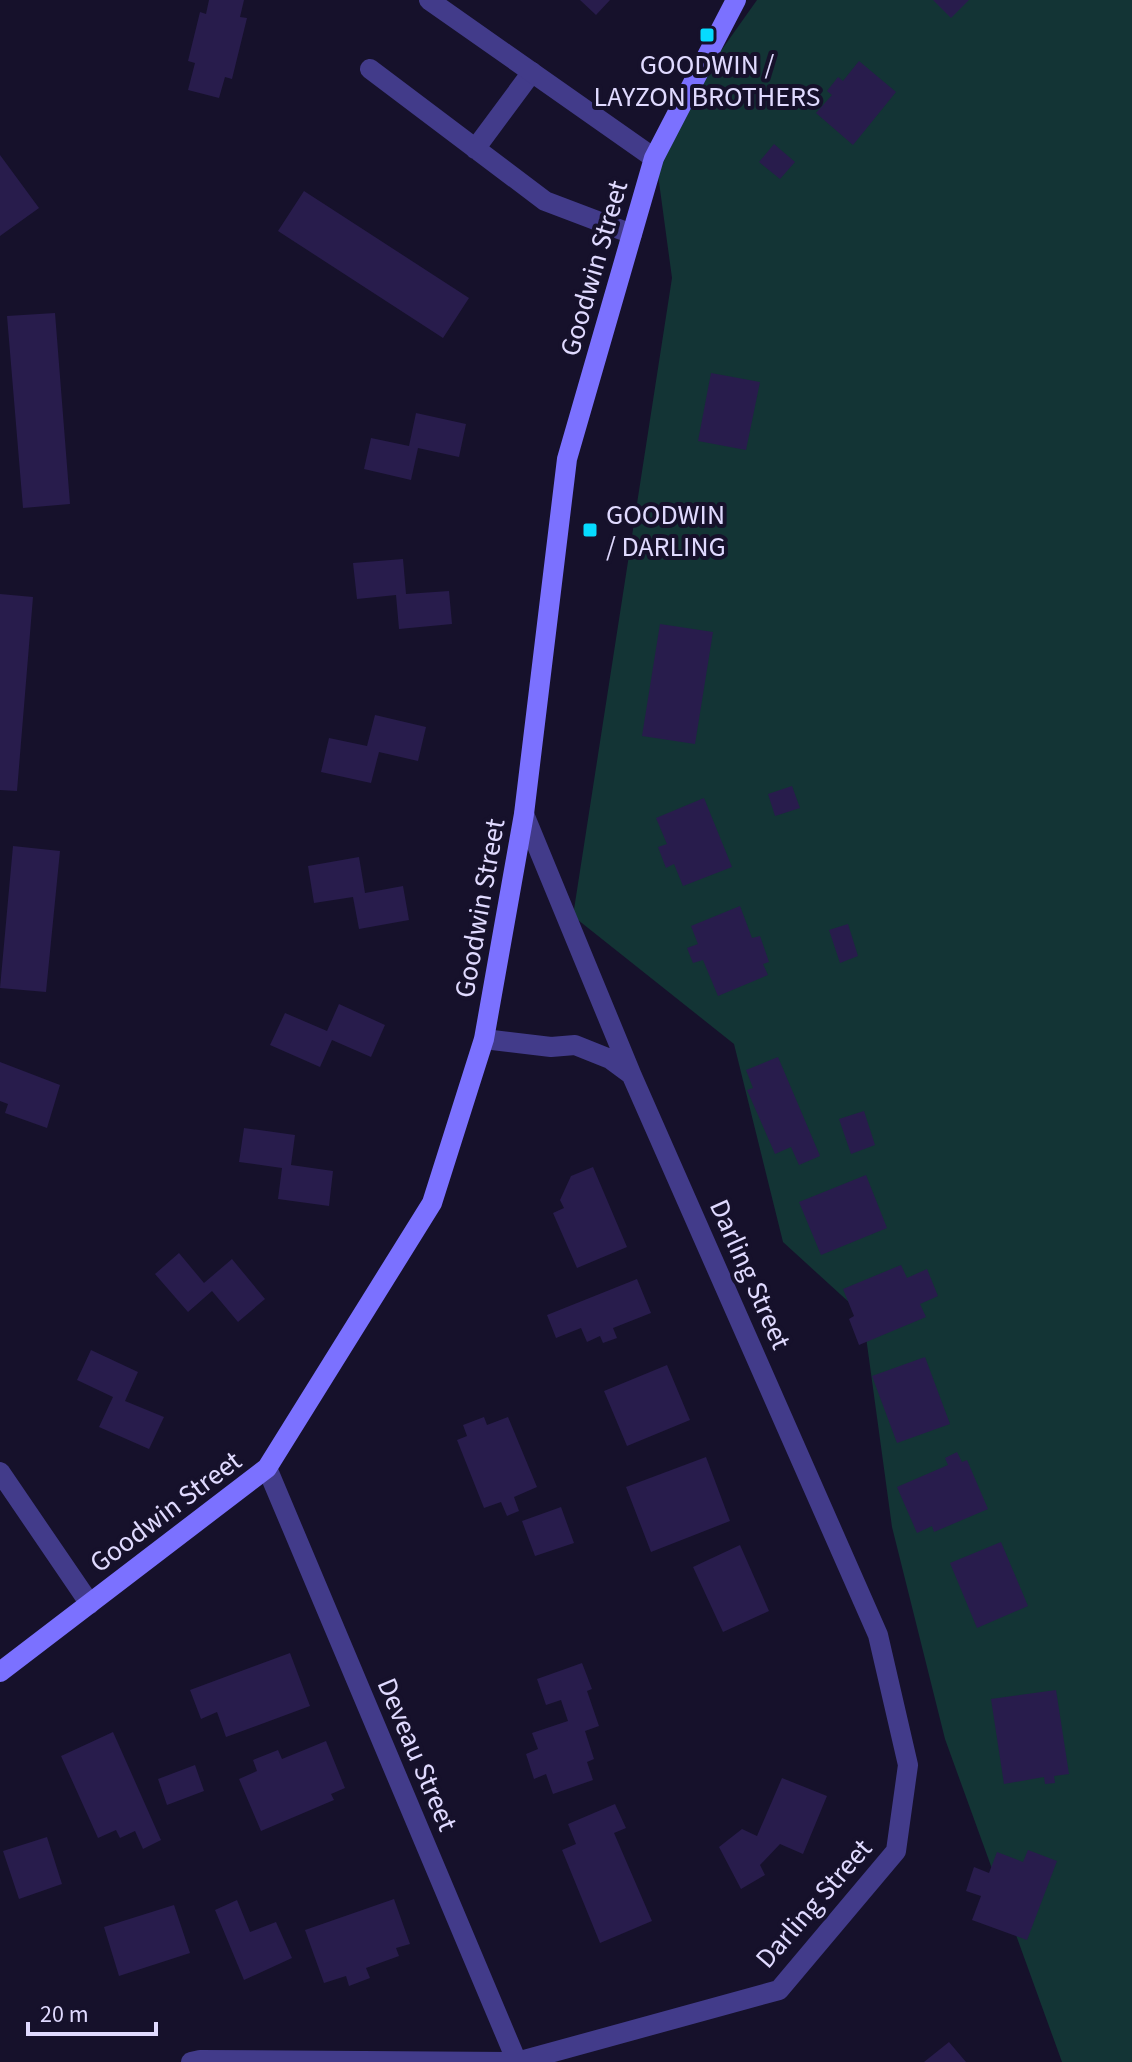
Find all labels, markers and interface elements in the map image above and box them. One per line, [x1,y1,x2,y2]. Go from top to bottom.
marker: GOODWIN / LAYZON BROTHERS [698,26,716,44]
place label: GOODWIN / LAYZON BROTHERS [594,45,820,117]
street label: Goodwin Street [550,175,638,361]
place label: GOODWIN / DARLING [606,495,726,567]
marker: GOODWIN / DARLING [581,521,599,539]
street label: Goodwin Street [445,815,516,1001]
street label: Darling Street [699,1193,801,1356]
street label: Goodwin Street [81,1441,250,1582]
street label: Deveau Street [367,1672,468,1838]
street label: Darling Street [746,1830,882,1977]
scale bar [28,1986,156,2036]
text: 20 m [40,1997,89,2032]

